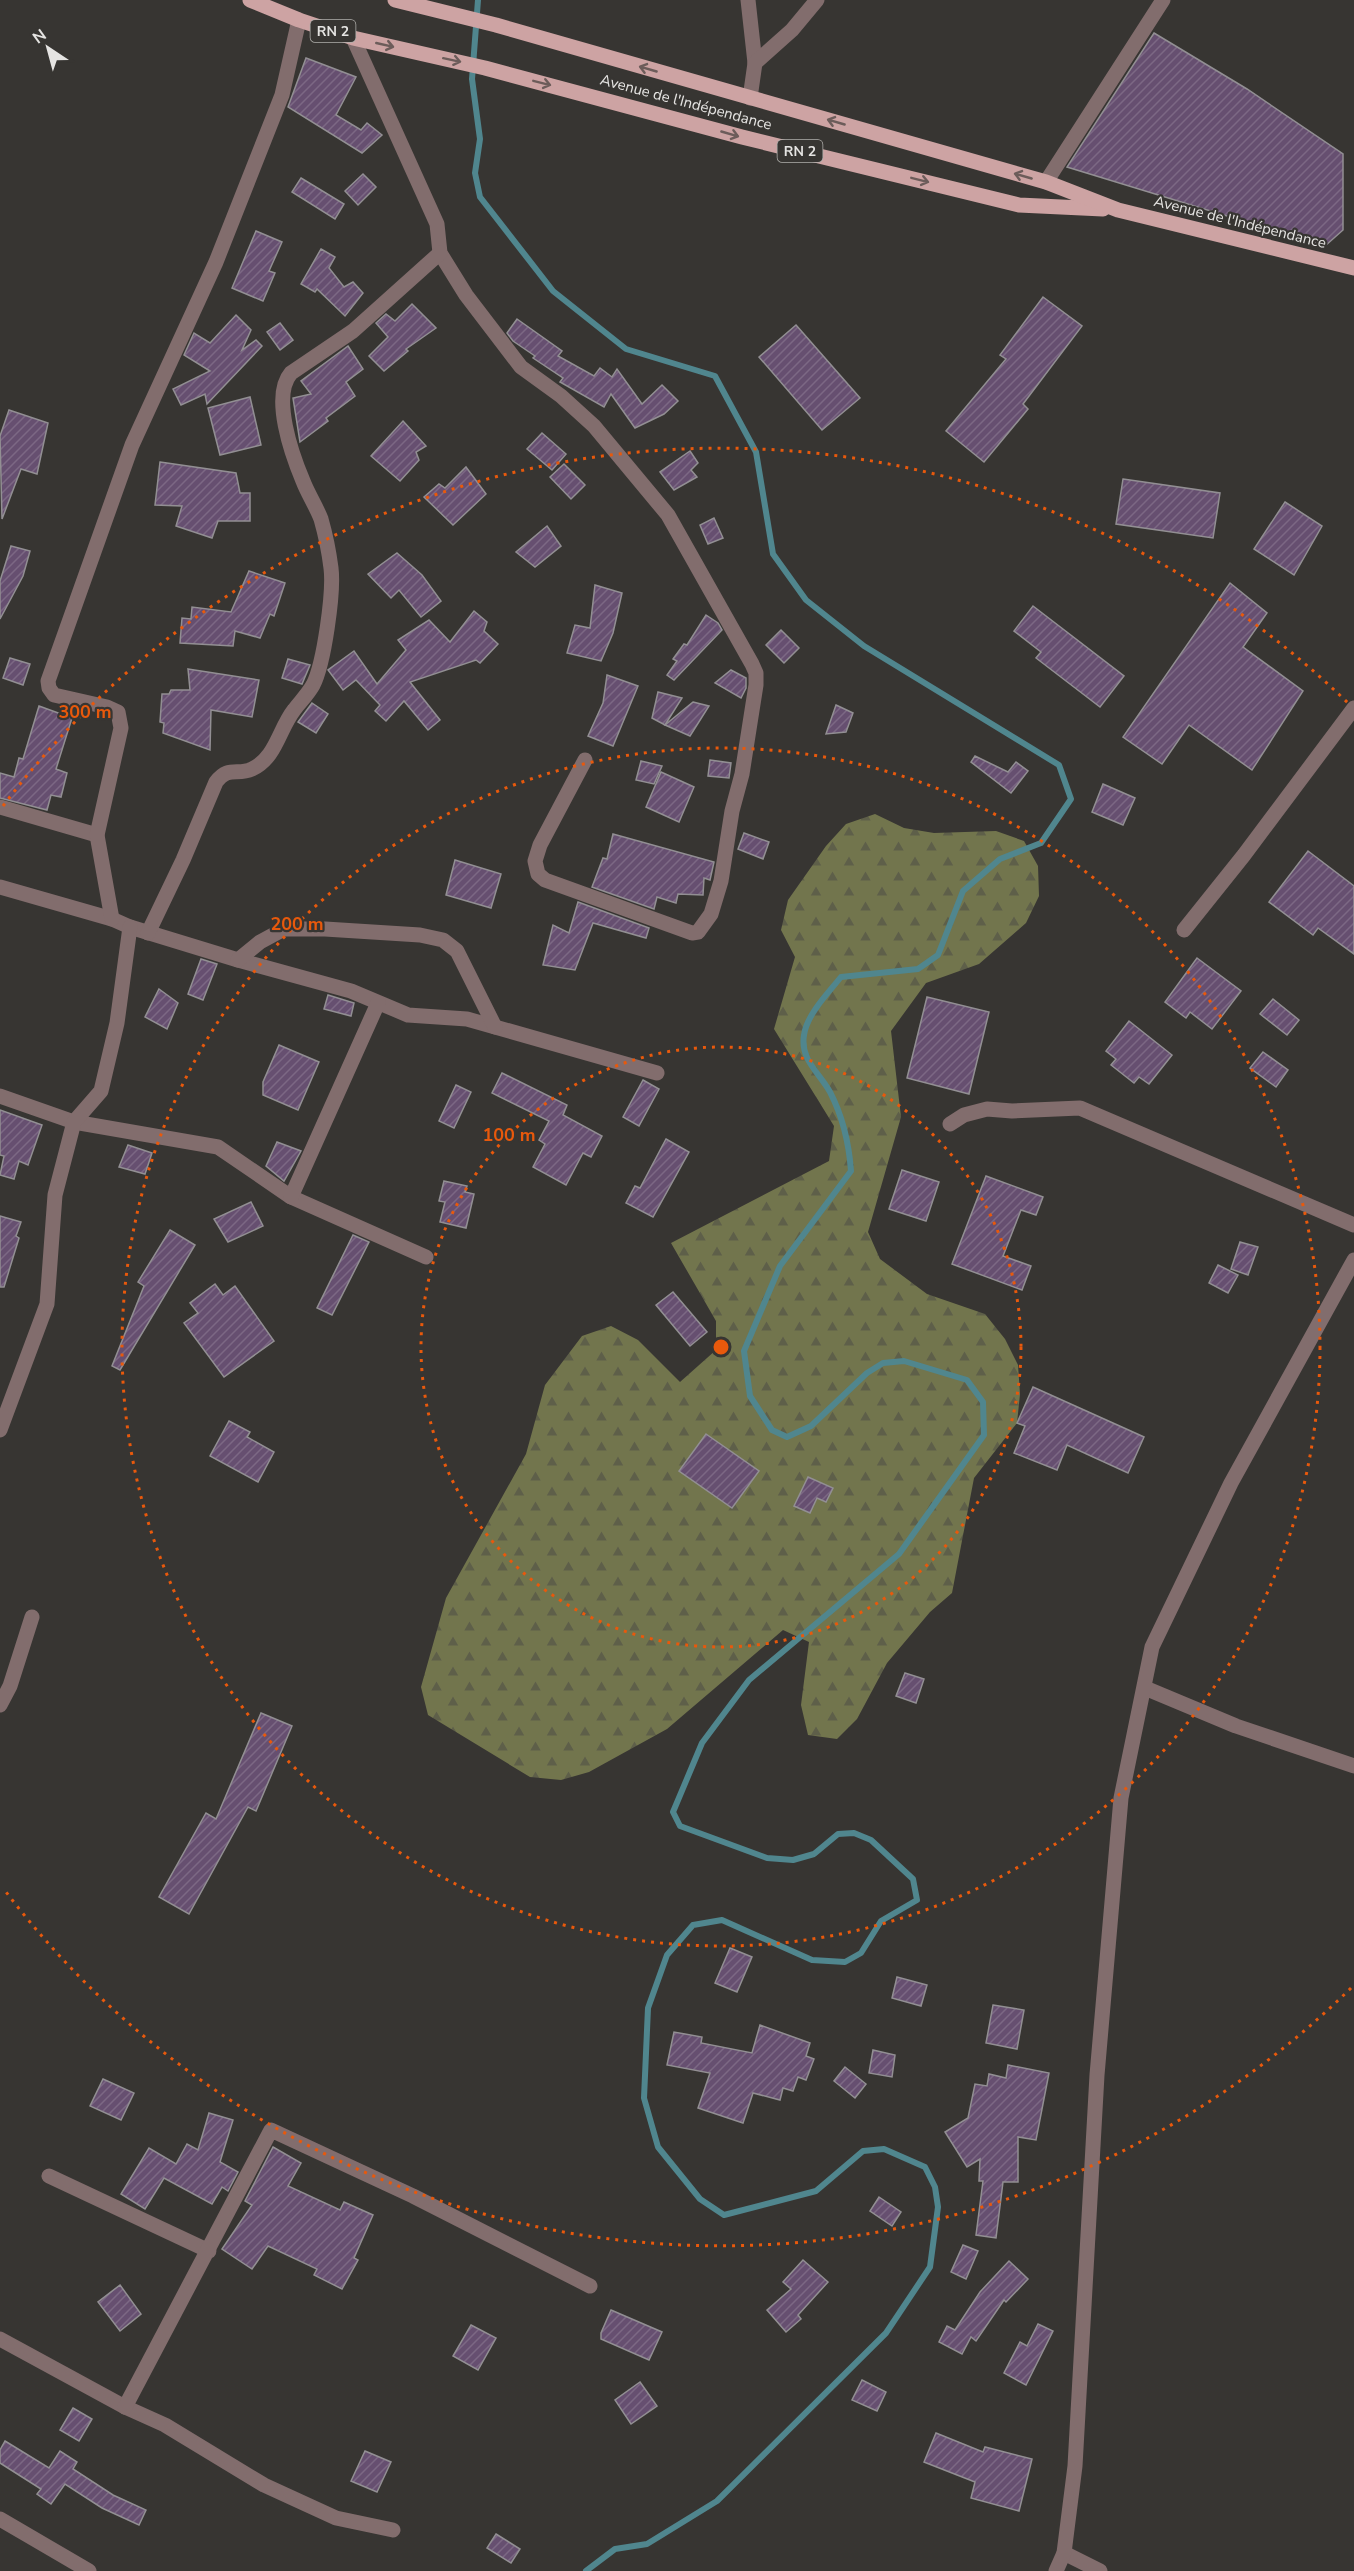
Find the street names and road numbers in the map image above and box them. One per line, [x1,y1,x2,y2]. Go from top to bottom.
road number: RN 2 [310,20,356,42]
street label: Avenue de l'Indépendance [598,69,774,135]
road number: RN 2 [778,140,822,162]
street label: Avenue de l'Indépendance [1152,191,1328,253]

